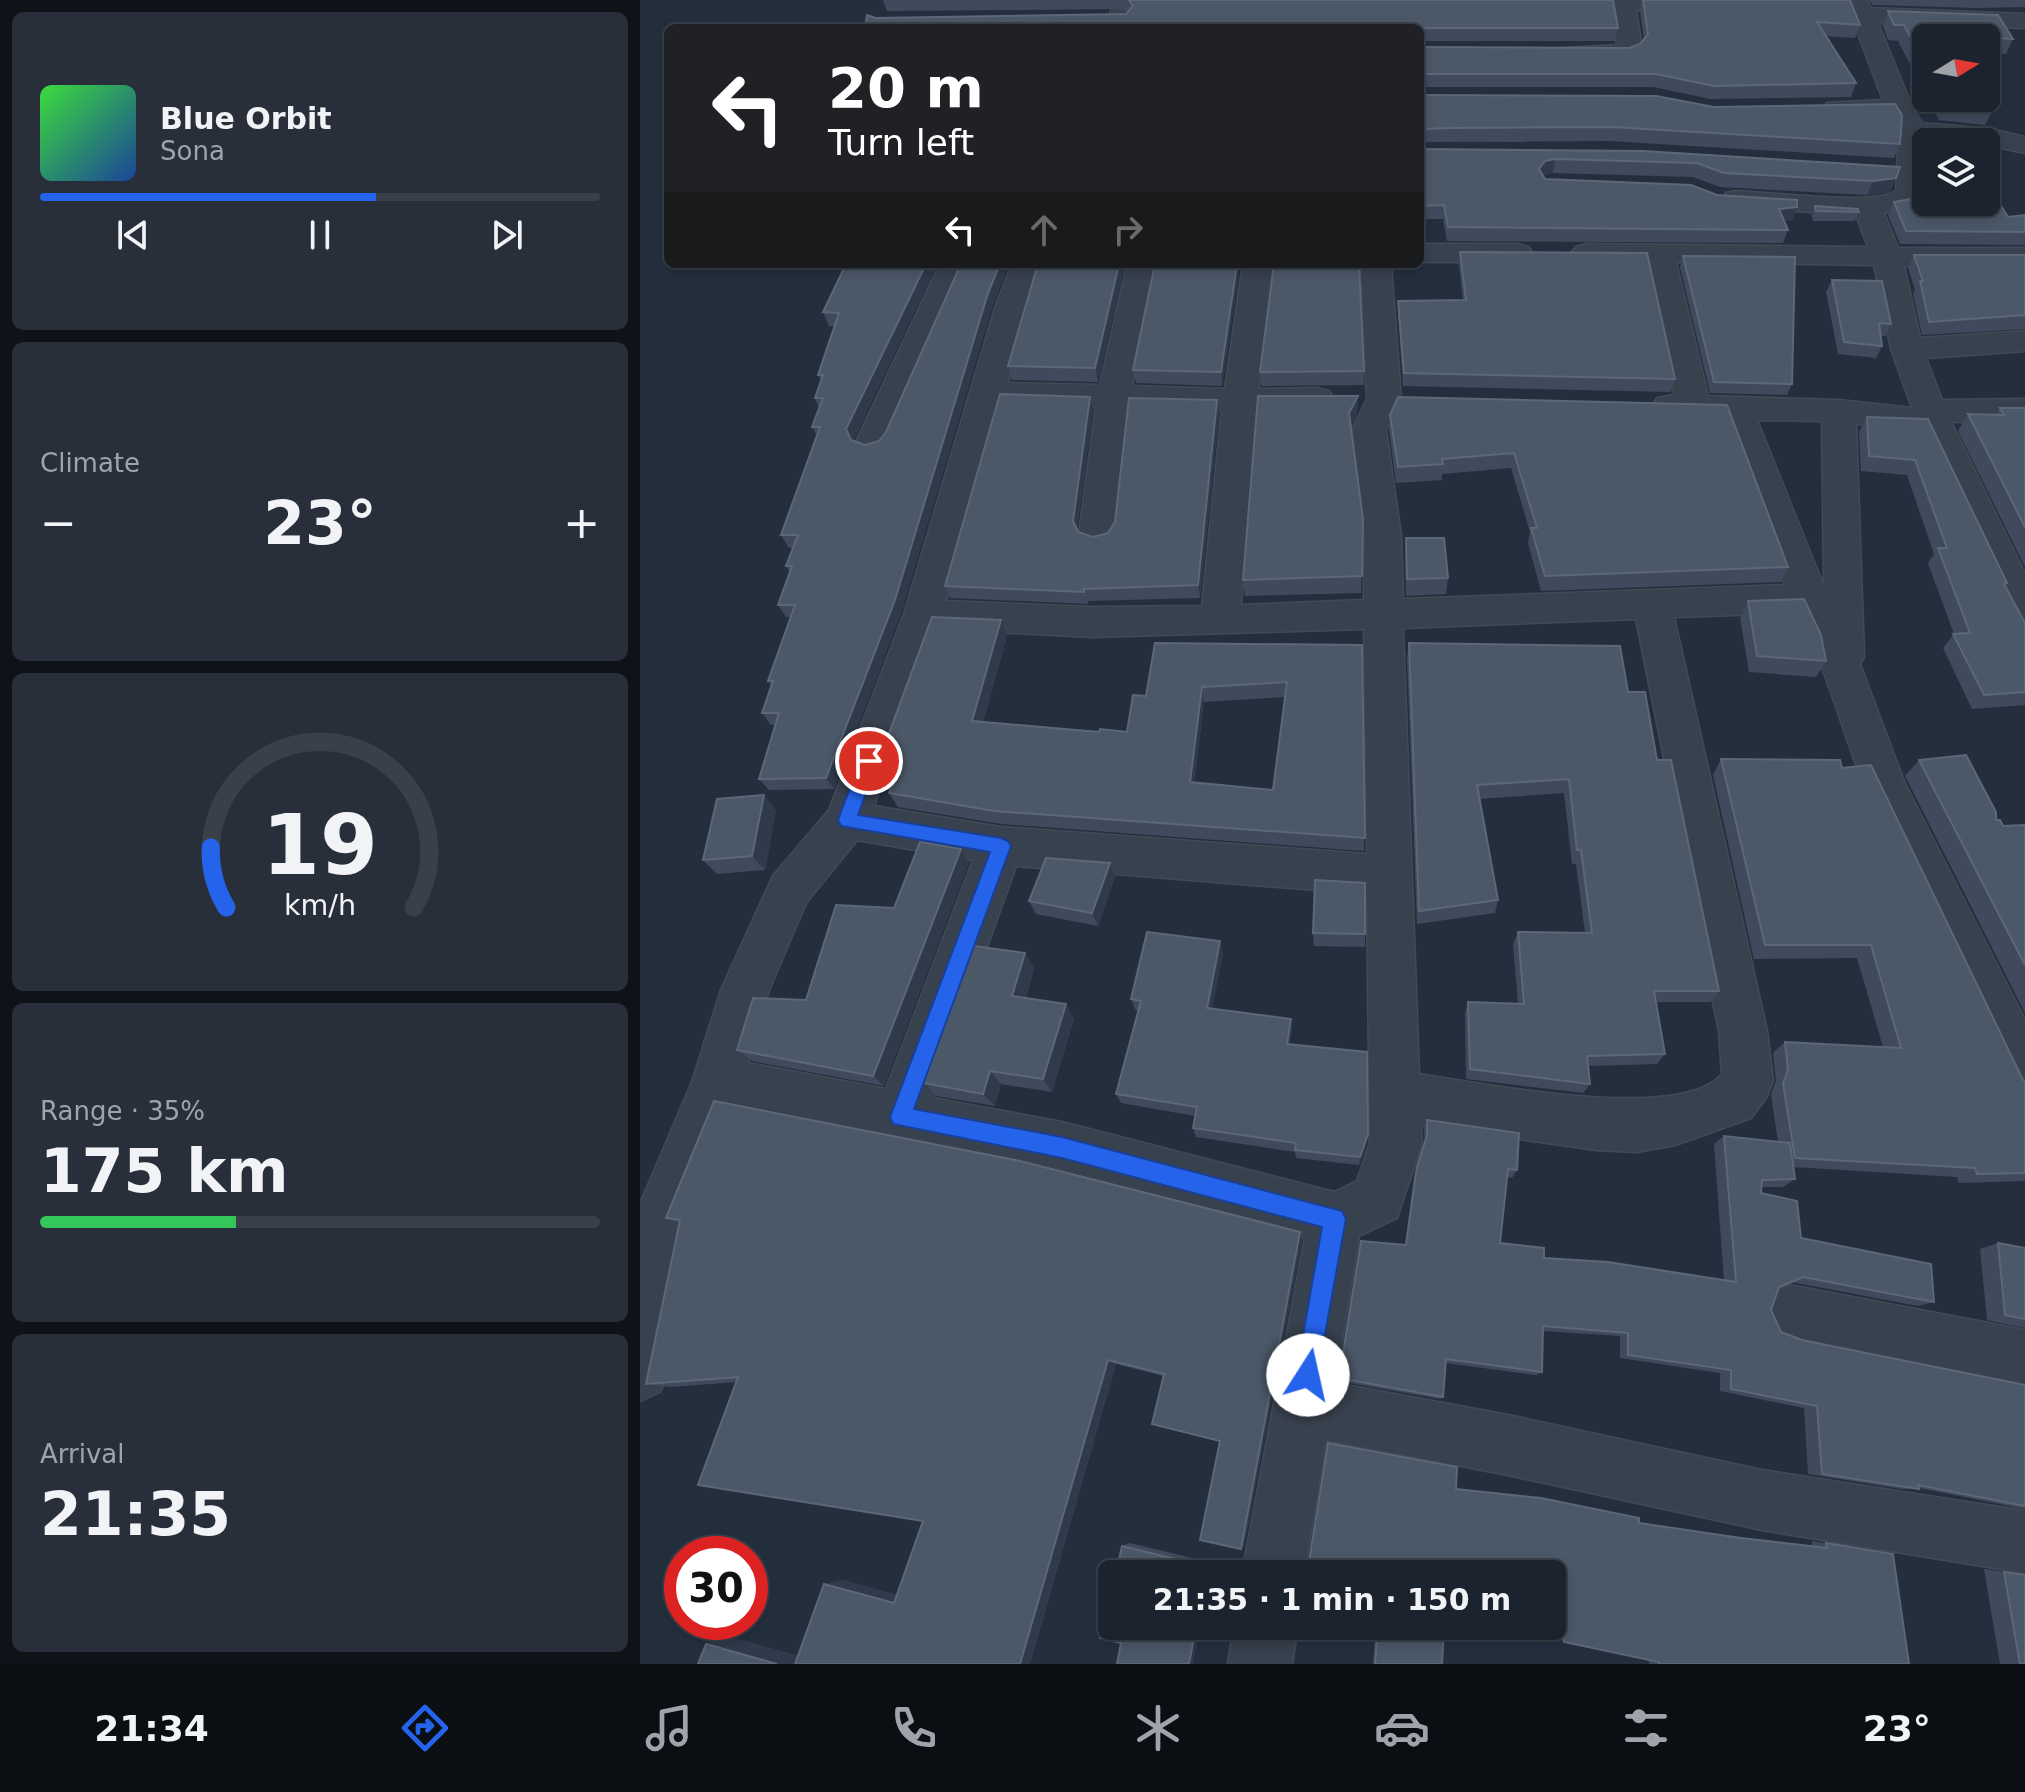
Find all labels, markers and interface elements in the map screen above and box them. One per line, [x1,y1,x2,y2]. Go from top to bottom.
north arrow [1912,24,2000,112]
map controls [1912,24,2000,216]
text: 20 m [828,55,984,120]
icon: left [696,56,800,160]
text: Blue Orbit [160,101,332,136]
text: Turn left [828,122,974,163]
button: layers [1912,128,2000,216]
text: Sona [160,136,225,166]
icon: left [938,208,982,252]
icon: ahead [1022,208,1066,252]
icon: right [1106,208,1150,252]
icon: previous [111,213,155,257]
icon: pause [298,213,342,257]
icon: next [485,213,529,257]
text: Climate [40,448,140,478]
text: 23° [263,488,377,558]
text: − [40,497,77,548]
text: + [563,497,600,548]
pin [835,727,903,795]
icon: arrive [847,739,891,783]
text: 19 [262,797,378,894]
text: km/h [284,888,356,922]
text: Range · 35% [40,1096,205,1126]
text: 175 km [40,1136,289,1206]
position arrow [1266,1333,1350,1417]
text: Arrival [40,1439,124,1469]
text: 21:35 [40,1479,231,1549]
speed limit sign: 30 [664,1536,768,1640]
text: 21:35 · 1 min · 150 m [1153,1582,1511,1617]
icon: directions [397,1700,453,1756]
icon: music [641,1700,697,1756]
icon: phone [886,1700,942,1756]
icon: climate [1130,1700,1186,1756]
icon: car [1374,1700,1430,1756]
icon: filters [1618,1700,1674,1756]
text: 21:34 [94,1708,209,1749]
text: 23° [1863,1708,1931,1749]

